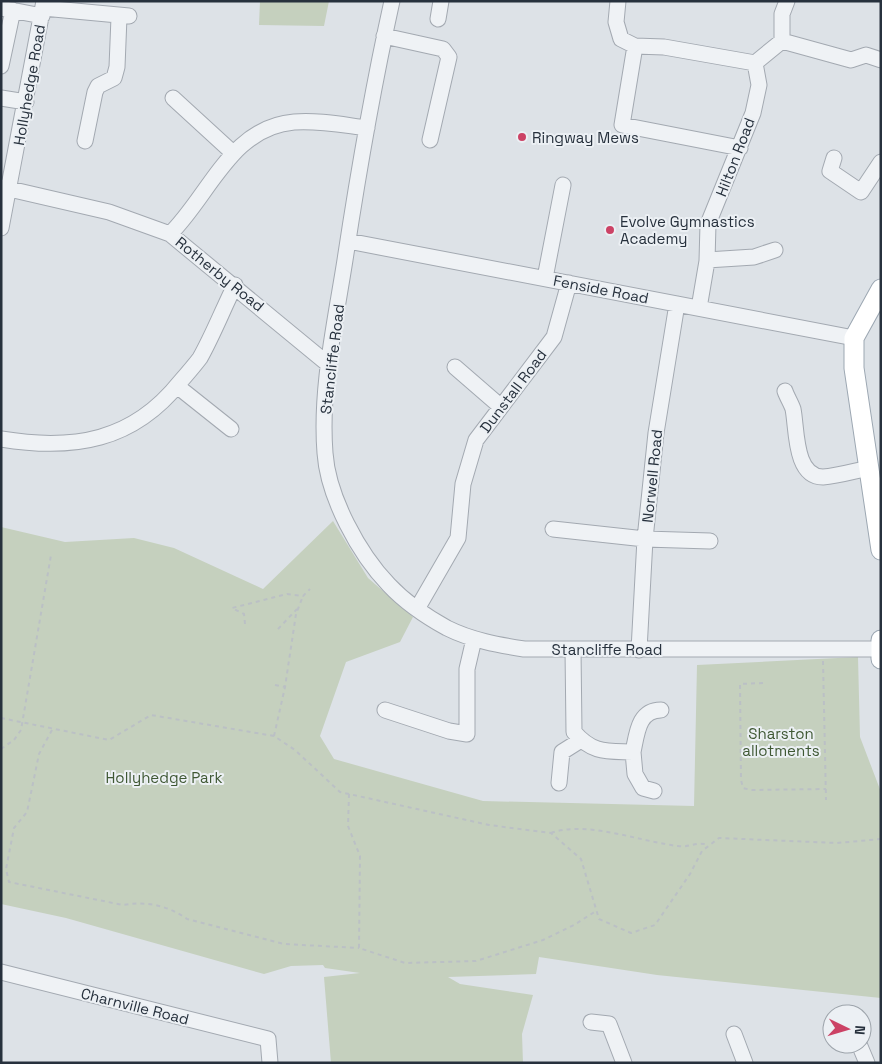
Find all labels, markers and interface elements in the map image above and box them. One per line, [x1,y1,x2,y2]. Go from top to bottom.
street label: Hollyhedge Road [9,23,49,147]
street label: Hilton Road [711,115,759,199]
place label: Ringway Mews [532,128,639,147]
marker: Ringway Mews [516,131,528,143]
place label: Evolve Gymnastics Academy [620,212,755,248]
marker: Evolve Gymnastics Academy [604,224,616,236]
street label: Rotherby Road [172,232,268,316]
street label: Fenside Road [552,270,650,308]
street label: Stancliffe Road [316,303,348,415]
street label: Dunstall Road [475,346,551,436]
street label: Norwell Road [638,428,666,524]
street label: Stancliffe Road [552,640,662,659]
park label: Sharston allotments [742,724,820,760]
park label: Hollyhedge Park [106,768,222,787]
street label: Charnville Road [79,983,191,1029]
north arrow [822,1004,872,1054]
text: N [851,1025,869,1036]

